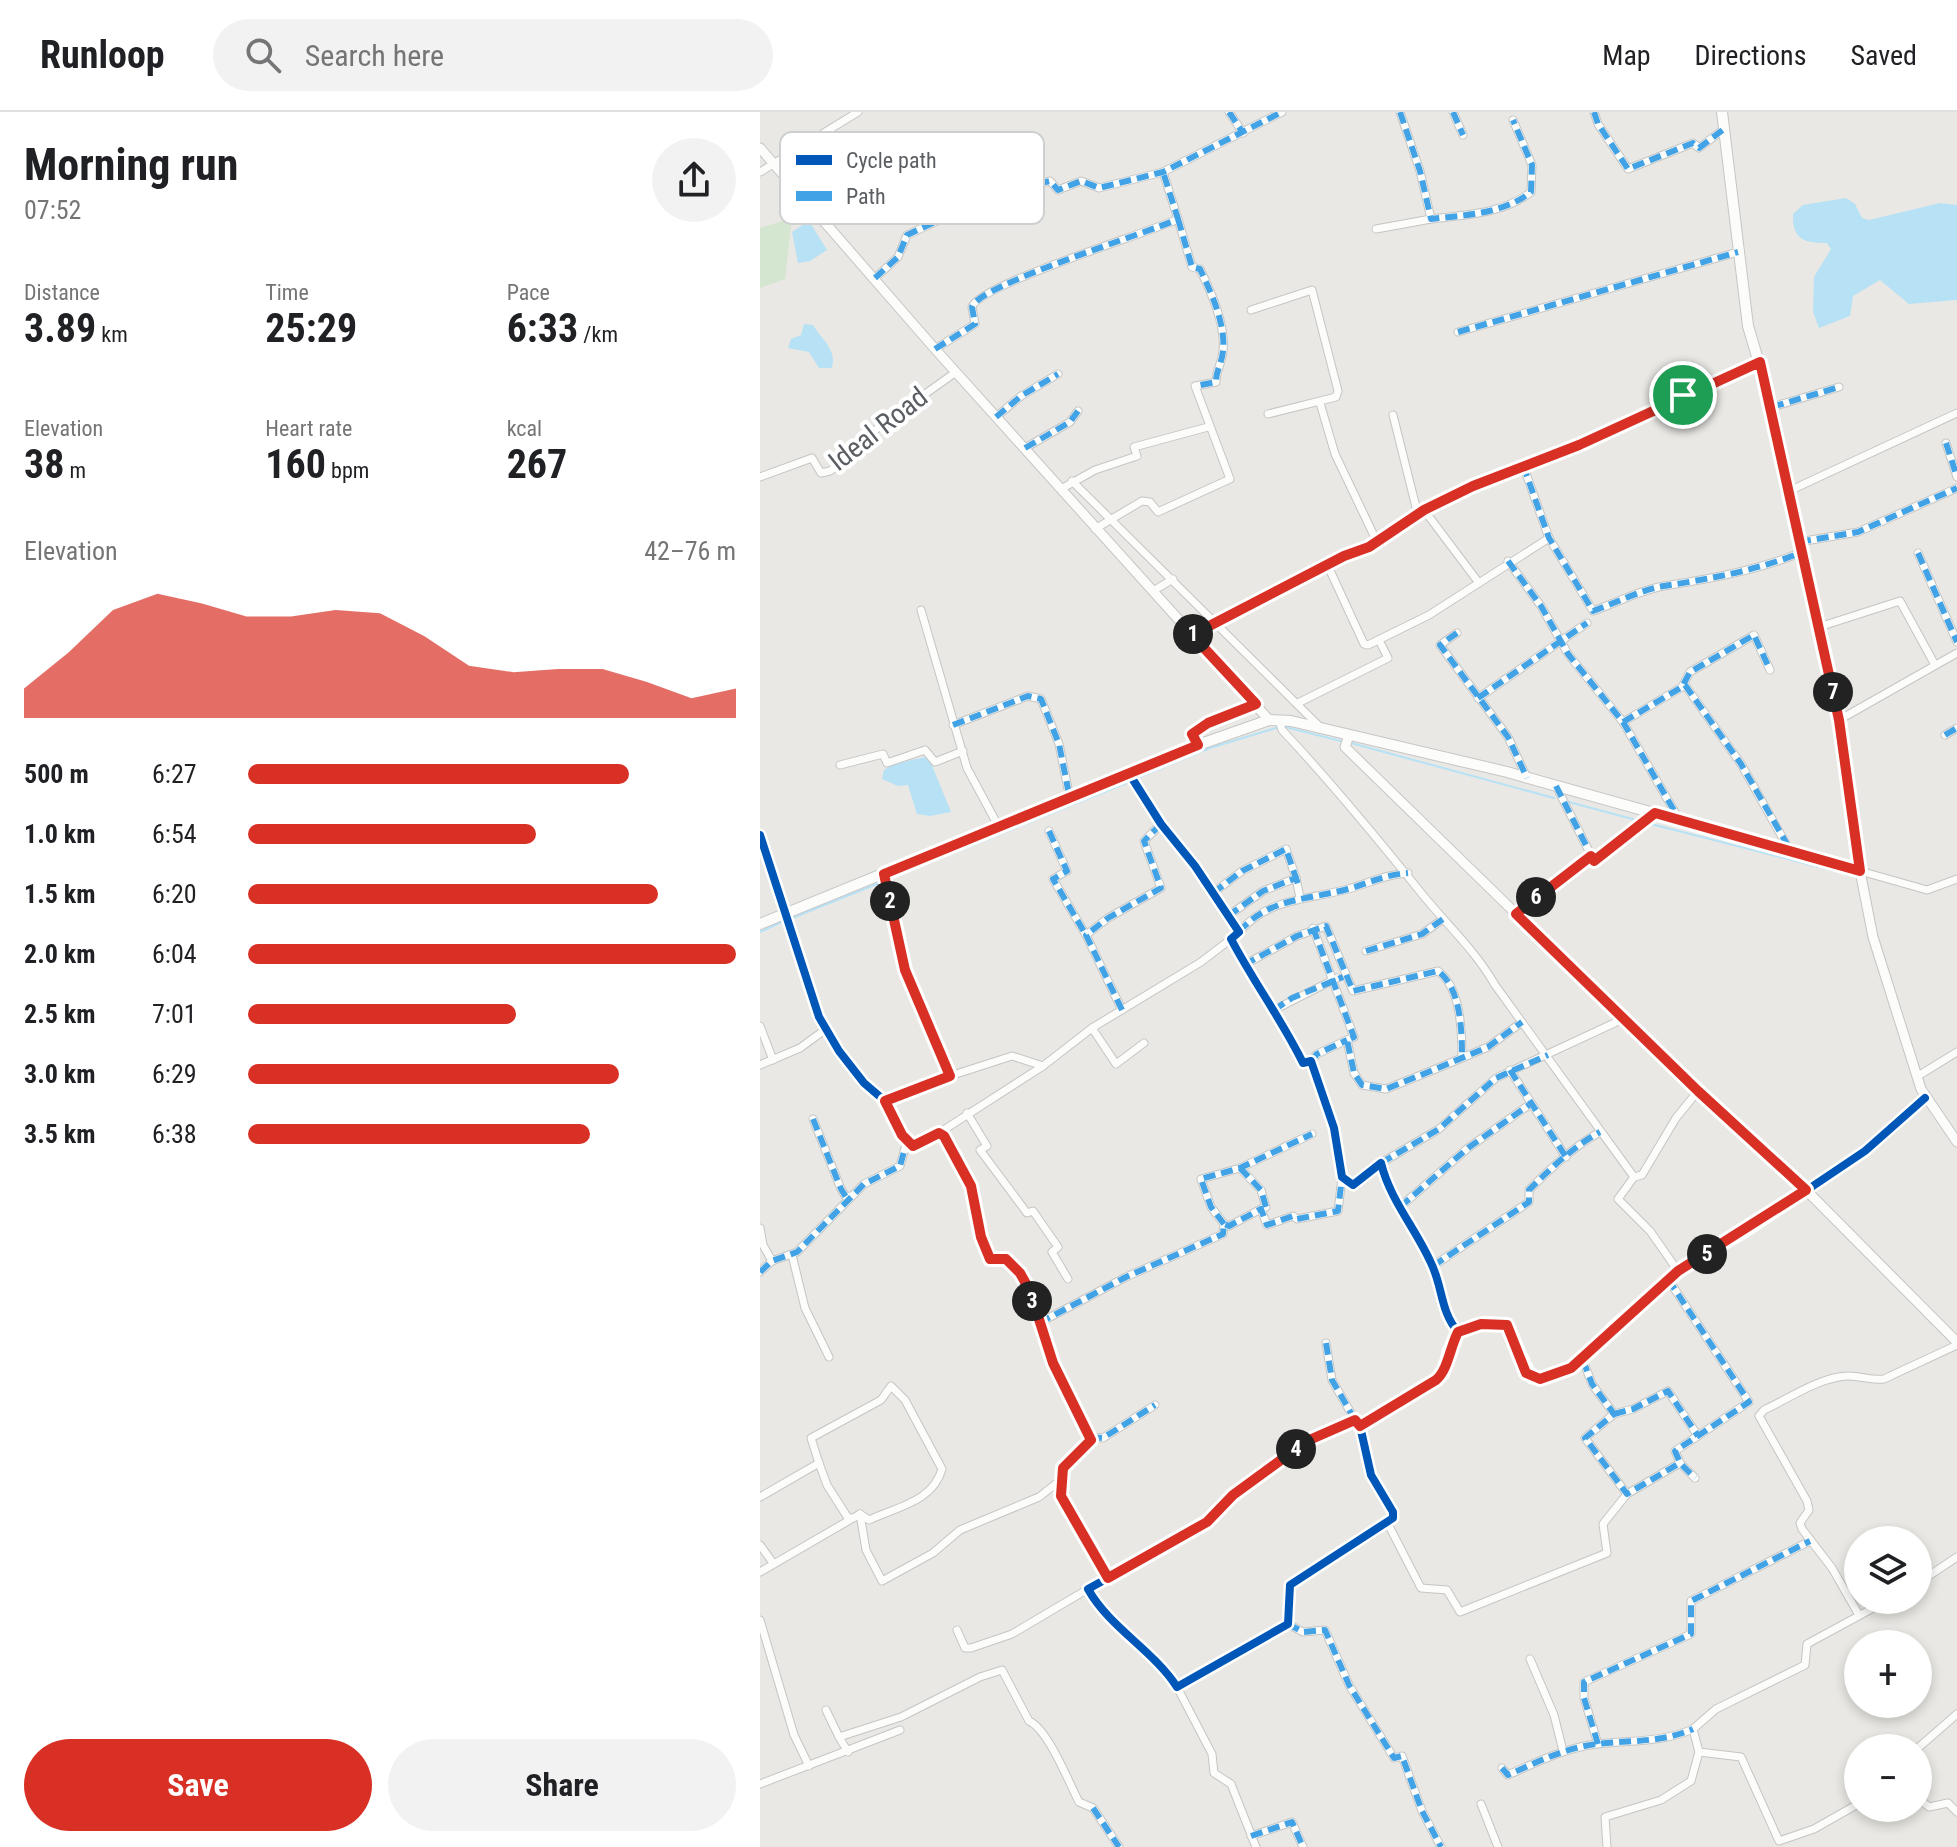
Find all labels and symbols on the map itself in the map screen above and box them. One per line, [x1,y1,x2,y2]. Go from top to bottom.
legend [780,132,1044,224]
text: Cycle path [846,148,937,173]
text: Path [846,184,886,209]
pin [1649,361,1717,429]
street label: Ideal Road [822,380,934,478]
pin: 1 [1173,614,1213,654]
pin: 7 [1813,672,1853,712]
pin: 6 [1516,877,1556,917]
pin: 2 [870,881,910,921]
pin: 5 [1687,1234,1727,1274]
pin: 3 [1012,1281,1052,1321]
pin: 4 [1276,1429,1316,1469]

